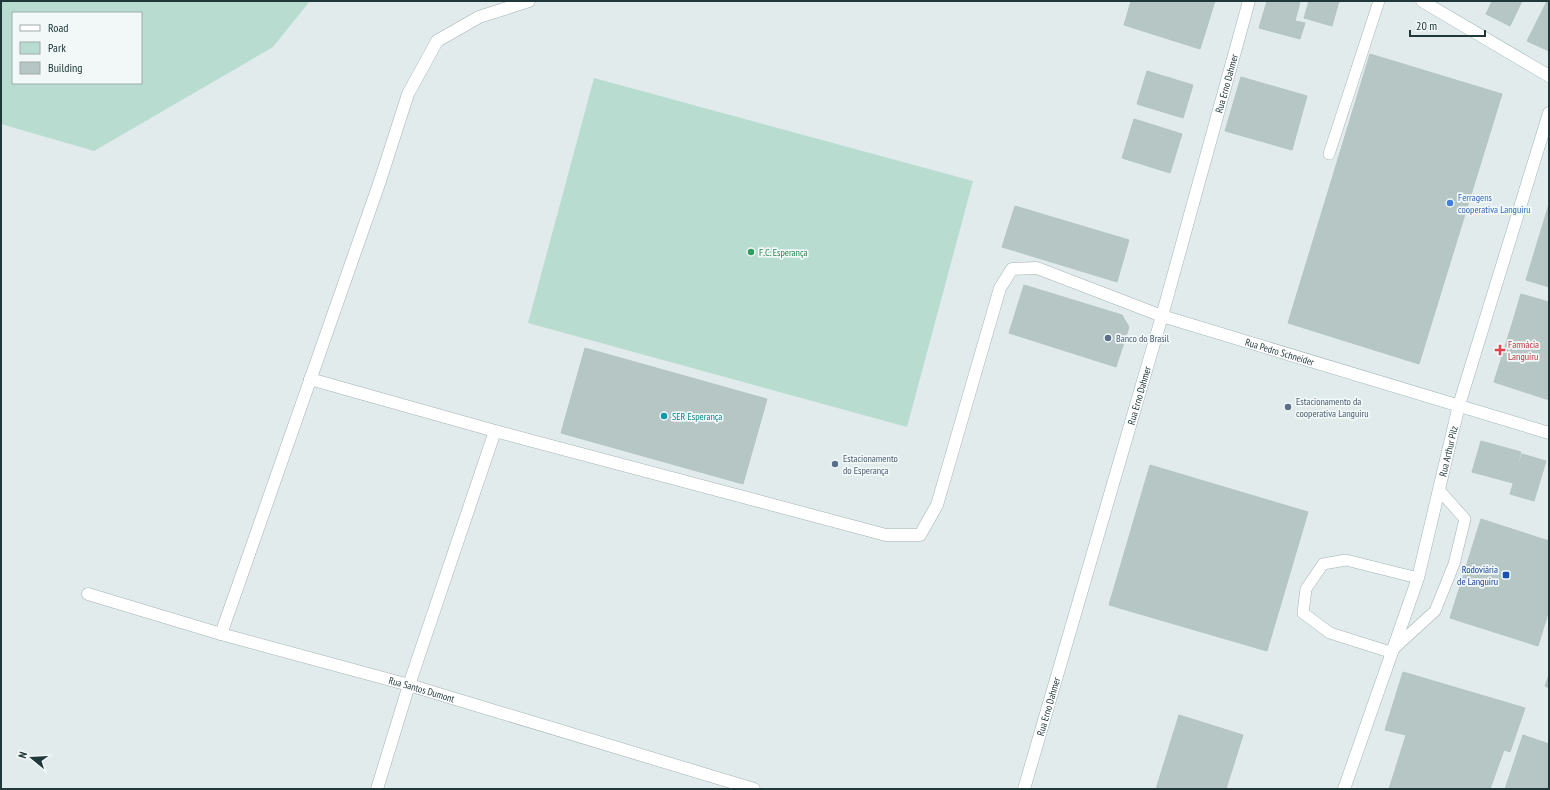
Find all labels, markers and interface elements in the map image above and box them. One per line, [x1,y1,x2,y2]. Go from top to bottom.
legend [12,12,142,84]
scale bar [1410,12,1485,38]
text: 20 m [1416,18,1437,33]
text: Road [48,20,68,35]
text: Park [48,40,66,55]
street label: Rua Erno Dahmer [1212,52,1241,114]
text: Building [48,60,83,75]
place label: Ferragens cooperativa Languiru [1458,191,1530,216]
marker: Ferragens cooperativa Languiru [1445,198,1455,208]
place label: F.C. Esperança [759,246,808,259]
marker: F.C. Esperança [746,247,756,257]
place label: Banco do Brasil [1116,332,1170,345]
marker: Banco do Brasil [1103,333,1113,343]
street label: Rua Pedro Schneider [1244,335,1316,368]
place label: Farmácia Languiru [1508,338,1539,363]
marker: Farmácia Languiru [1495,345,1505,355]
street label: Rua Erno Dahmer [1124,364,1154,426]
place label: Estacionamento da cooperativa Languiru [1296,395,1368,420]
marker: Estacionamento da cooperativa Languiru [1283,402,1293,412]
place label: SER Esperança [672,410,722,423]
marker: SER Esperança [659,411,669,421]
street label: Rua Arthur Pilz [1436,424,1460,478]
place label: Estacionamento do Esperança [843,452,898,477]
marker: Estacionamento do Esperança [830,459,840,469]
place label: Rodoviária de Languiru [1457,563,1498,588]
marker: Rodoviária de Languiru [1501,570,1511,580]
street label: Rua Santos Dumont [387,673,456,705]
street label: Rua Erno Dahmer [1033,675,1063,737]
north arrow [12,738,52,778]
text: N [15,750,30,760]

